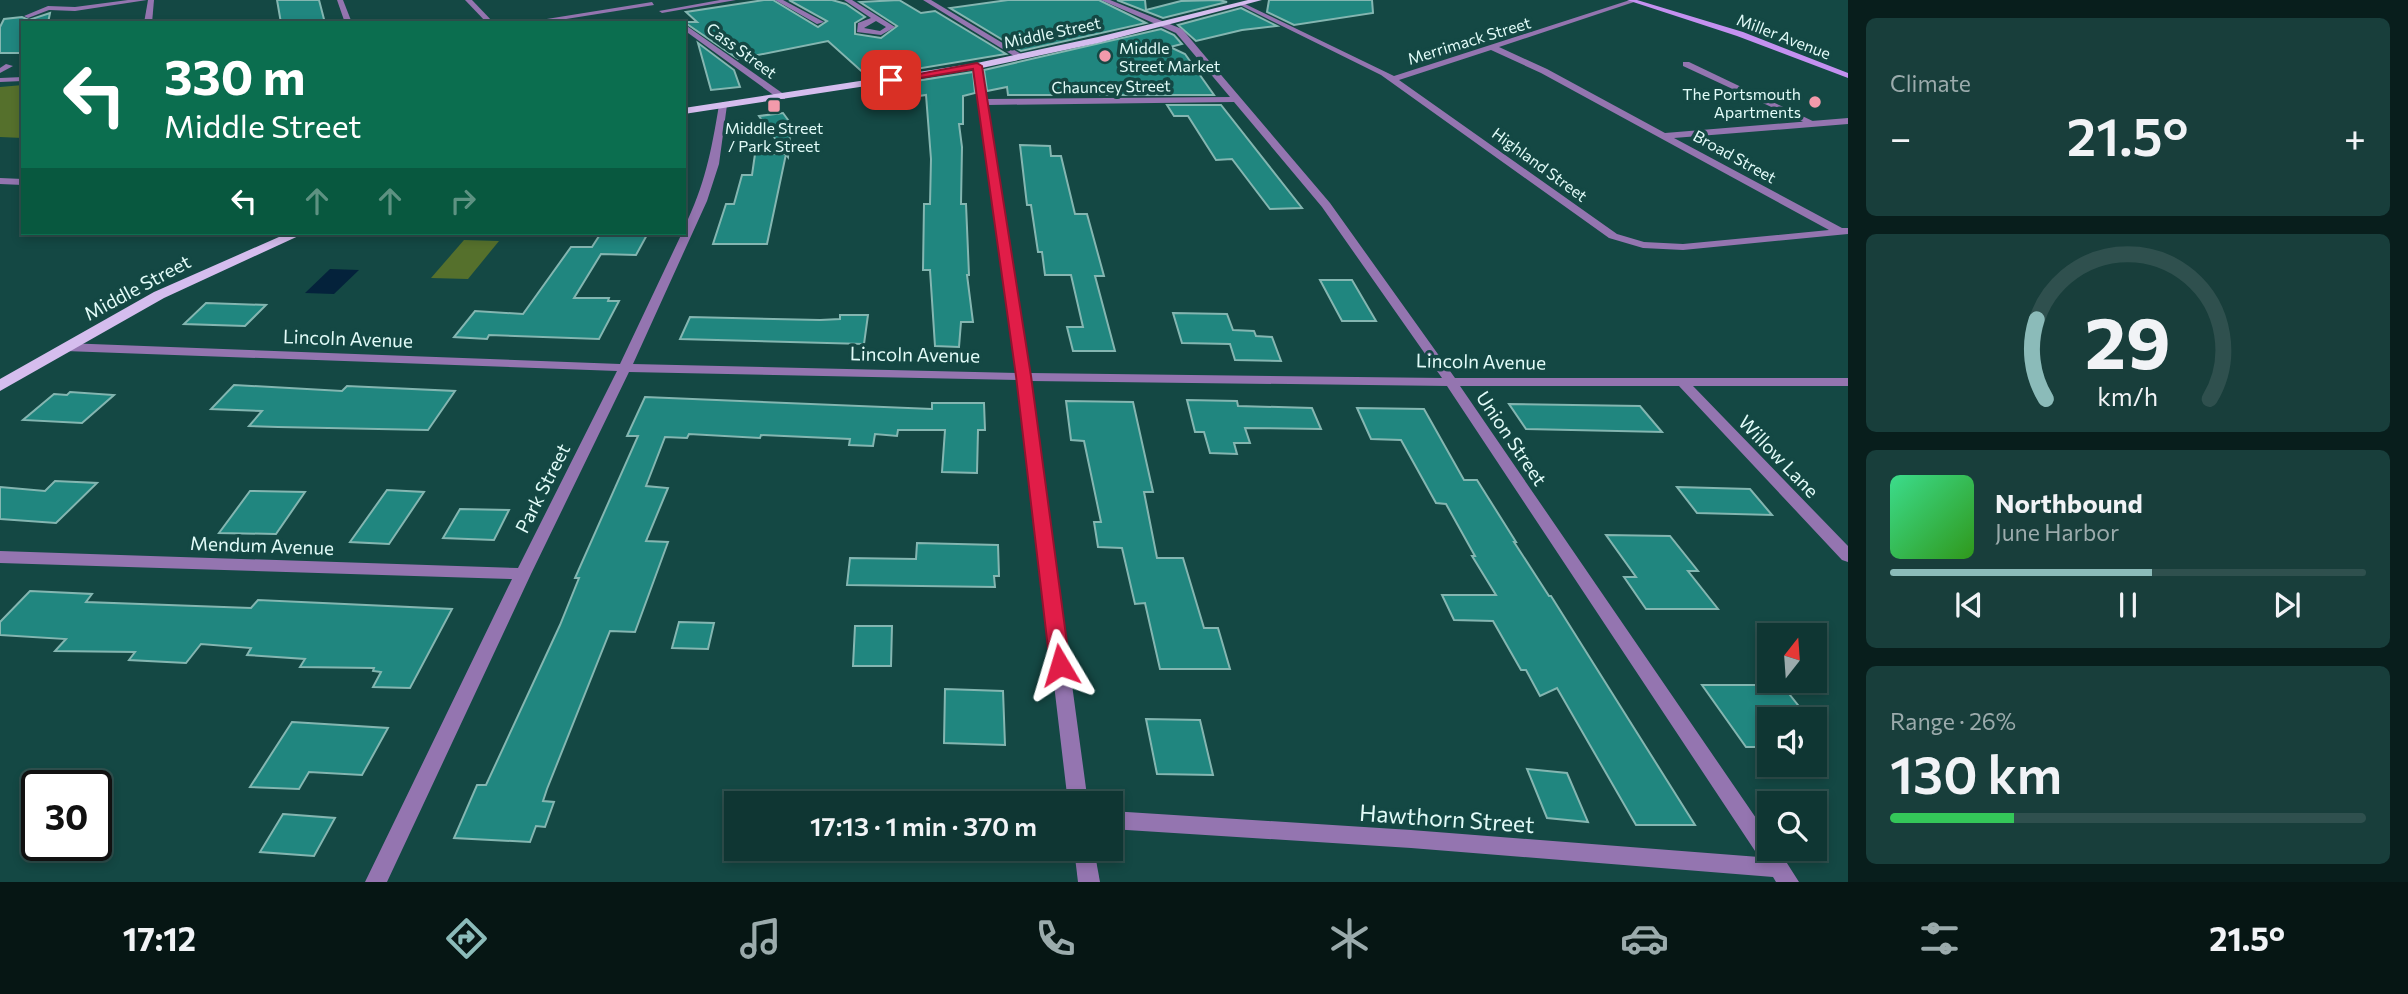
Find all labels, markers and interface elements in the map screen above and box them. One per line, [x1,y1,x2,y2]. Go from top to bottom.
street label: Miller Avenue [1734,9,1834,63]
street label: Middle Street [1002,12,1103,52]
street label: Merrimack Street [1405,12,1533,68]
street label: Cass Street [703,18,781,82]
place label: Middle Street Market [1119,38,1221,75]
text: 330 m [164,45,305,105]
marker: Middle Street Market [1097,48,1113,64]
icon: left [49,49,140,140]
pin [861,50,921,110]
icon: arrive [872,61,910,99]
text: Climate [1890,69,1971,97]
street label: Chauncey Street [1051,75,1171,97]
place label: The Portsmouth Apartments [1682,84,1801,121]
marker: The Portsmouth Apartments [1807,94,1823,110]
marker: Middle Street / Park Street [766,98,782,114]
text: 21.5° [2067,103,2188,167]
text: Middle Street [164,105,361,145]
text: − [1890,113,1912,160]
text: + [2344,113,2366,160]
place label: Middle Street / Park Street [725,118,824,155]
street label: Highland Street [1489,123,1592,205]
street label: Broad Street [1690,125,1780,187]
icon: left [225,182,263,220]
icon: ahead [298,182,336,220]
icon: ahead [371,182,409,220]
icon: right [444,182,482,220]
street label: Middle Street [80,249,194,325]
text: 29 [2085,295,2171,384]
street label: Lincoln Avenue [283,324,413,352]
street label: Lincoln Avenue [850,341,980,367]
street label: Lincoln Avenue [1416,348,1546,374]
text: km/h [2098,381,2158,411]
street label: Union Street [1472,386,1552,490]
street label: Willow Lane [1734,410,1824,502]
street label: Park Street [510,439,574,536]
text: Northbound [1995,487,2143,518]
text: June Harbor [1995,518,2119,546]
street label: Mendum Avenue [190,531,334,559]
icon: previous [1950,586,1988,624]
icon: pause [2109,586,2147,624]
icon: next [2268,586,2306,624]
north arrow [1757,623,1827,693]
map controls [1757,623,1827,861]
position arrow [1023,628,1097,702]
button: sound [1757,707,1827,777]
text: Range · 26% [1890,707,2016,735]
text: 130 km [1890,741,2062,805]
speed limit sign: 30 [21,770,112,861]
button: search [1757,791,1827,861]
street label: Hawthorn Street [1358,798,1536,838]
text: 17:13 · 1 min · 370 m [810,810,1037,841]
icon: directions [442,914,491,963]
icon: music [736,914,785,963]
icon: phone [1031,914,1080,963]
icon: climate [1325,914,1374,963]
icon: car [1620,914,1669,963]
icon: filters [1915,914,1964,963]
text: 17:12 [123,918,196,958]
text: 21.5° [2209,918,2285,958]

